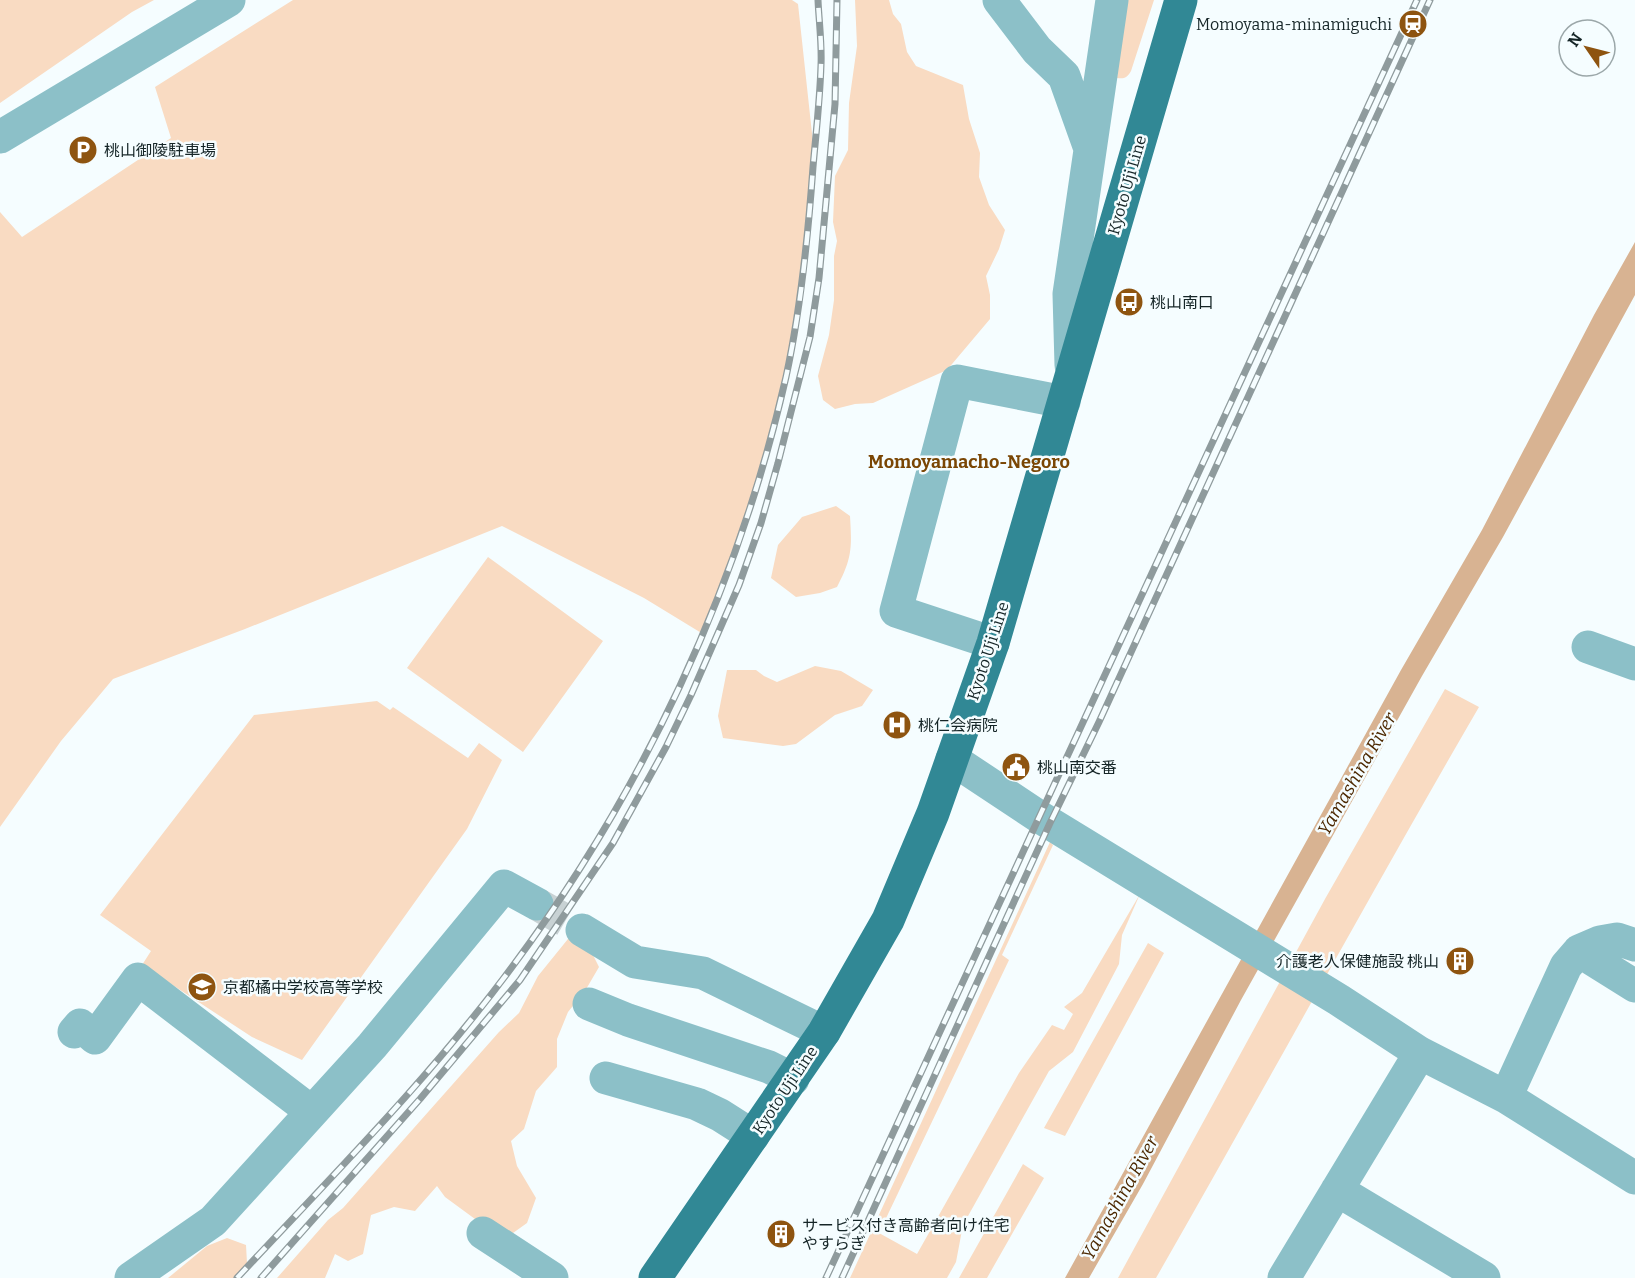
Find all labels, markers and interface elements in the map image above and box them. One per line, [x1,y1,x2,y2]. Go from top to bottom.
station icon: Momoyama-minamiguchi [1397,8,1429,40]
place label: Momoyama-minamiguchi [1196,15,1392,34]
north arrow [1557,18,1617,78]
text: N [1564,29,1586,50]
street label: Kyoto Uji Line [1104,133,1150,237]
parking icon: 桃山御陵駐車場 [67,134,99,166]
place label: 桃山御陵駐車場 [104,141,216,160]
bus stop icon: 桃山南口 [1113,286,1145,318]
place label: 桃山南口 [1150,293,1214,312]
district label: Momoyamacho-Negoro [868,451,1070,473]
street label: Kyoto Uji Line [963,599,1013,703]
water label: Yamashina River [1313,708,1401,839]
hospital icon: 桃仁会病院 [881,709,913,741]
place label: 桃仁会病院 [918,716,998,735]
public building icon: 桃山南交番 [1000,751,1032,783]
place label: 桃山南交番 [1037,758,1117,777]
building icon: 介護老人保健施設 桃山 [1444,945,1476,977]
place label: 介護老人保健施設 桃山 [1276,952,1439,971]
school or university icon: 京都橘中学校高等学校 [186,971,218,1003]
place label: 京都橘中学校高等学校 [223,978,383,997]
street label: Kyoto Uji Line [749,1042,821,1138]
water label: Yamashina River [1077,1132,1163,1264]
place label: サービス付き高齢者向け住宅 やすらぎ [802,1216,1010,1253]
building icon: サービス付き高齢者向け住宅 やすらぎ [765,1218,797,1250]

